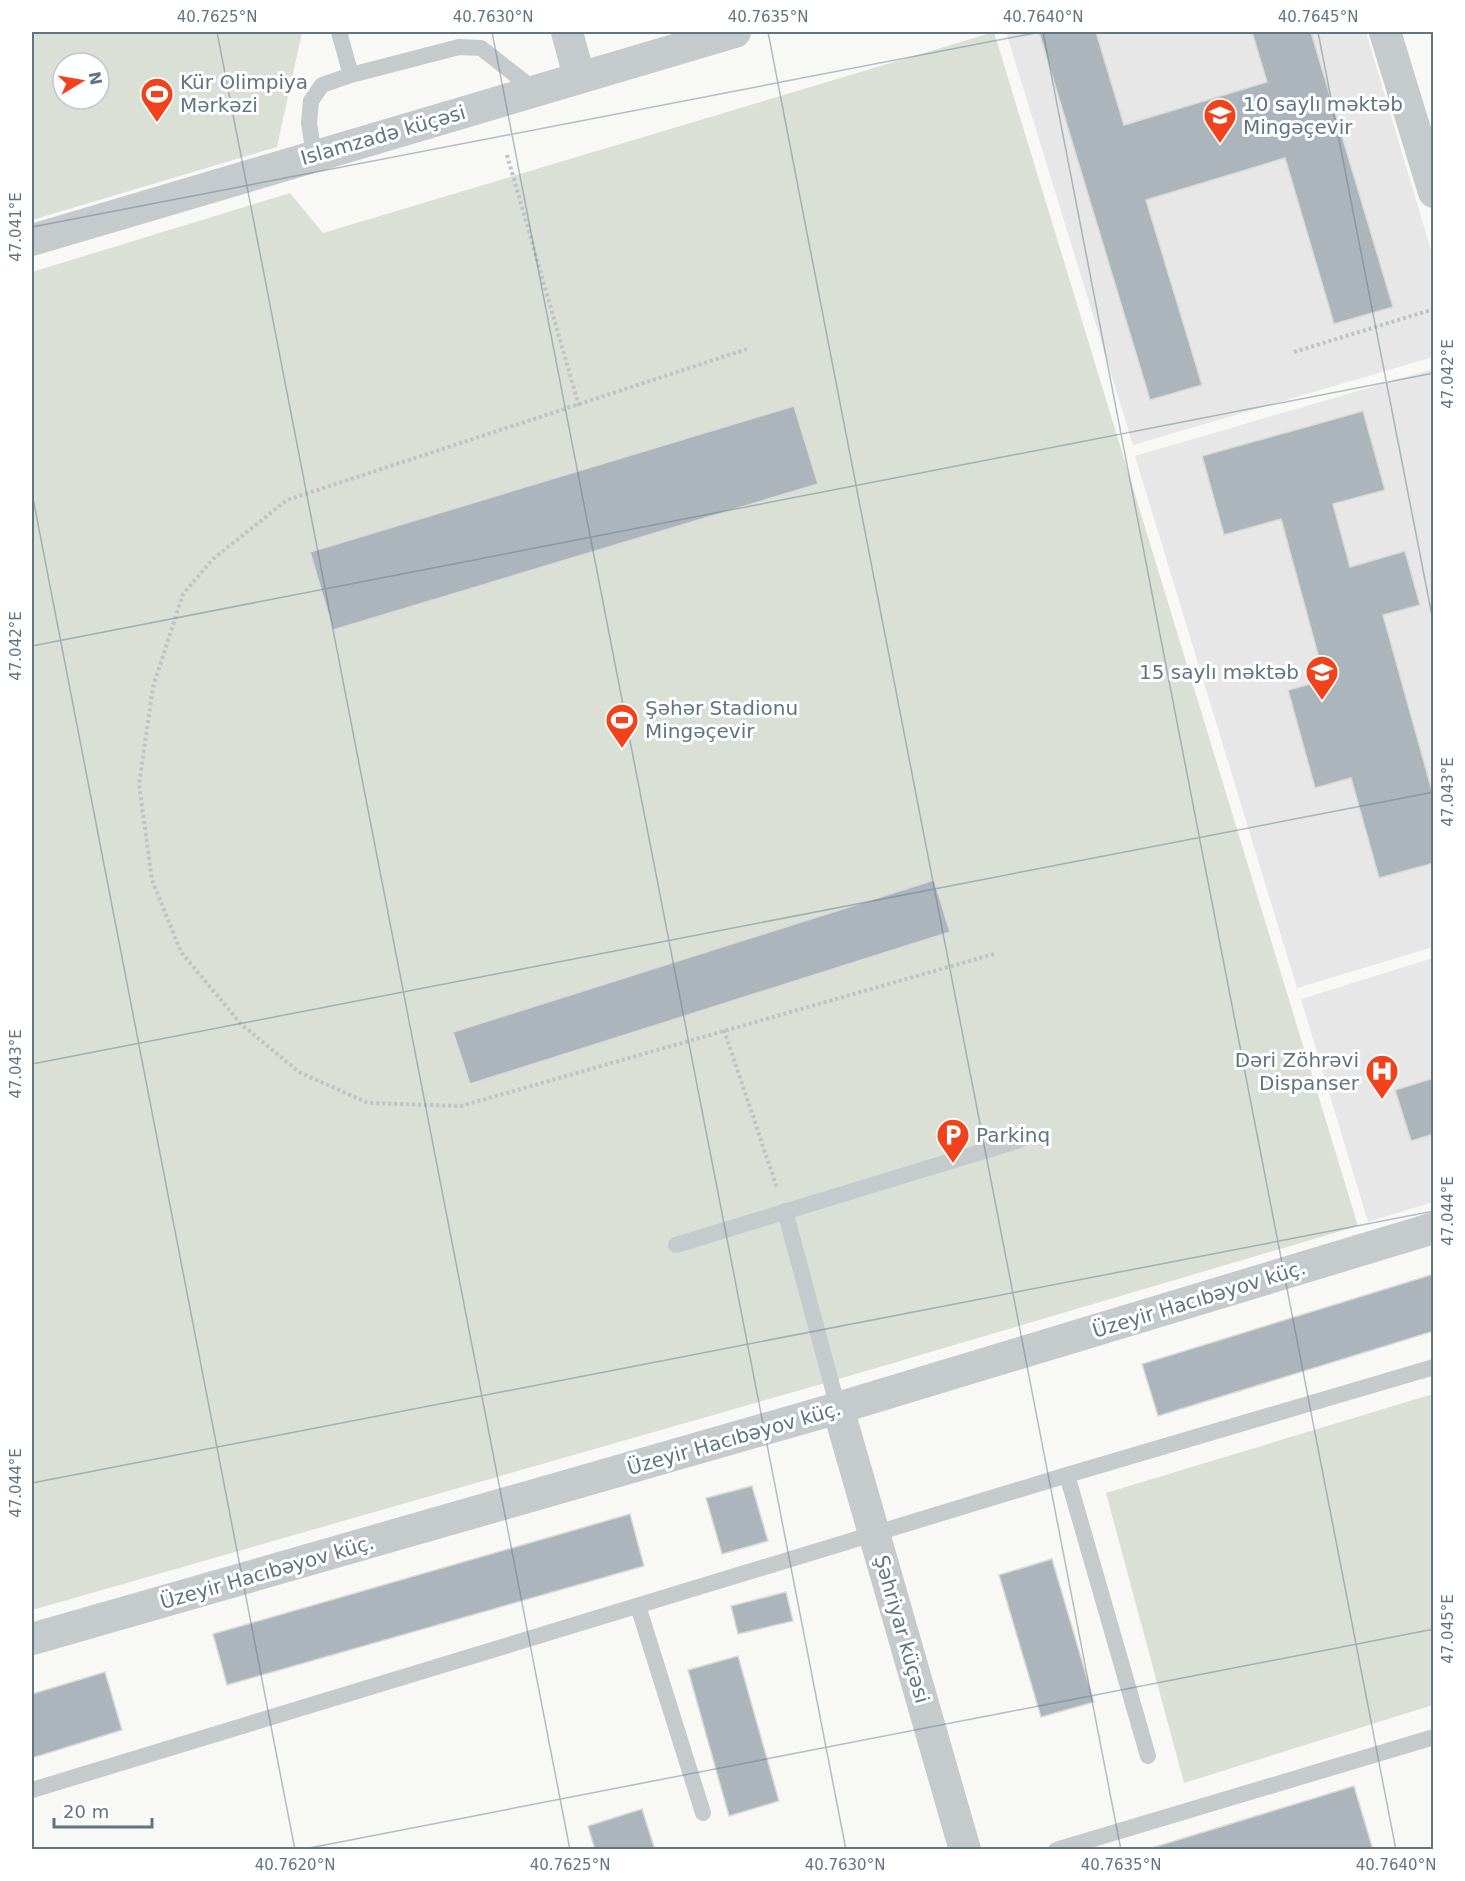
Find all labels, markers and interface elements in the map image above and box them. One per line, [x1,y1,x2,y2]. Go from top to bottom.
text: 40.7625°N [177,8,257,26]
text: 40.7630°N [453,8,533,26]
text: 40.7635°N [728,8,808,26]
text: 40.7640°N [1003,8,1083,26]
text: 40.7645°N [1278,8,1358,26]
north arrow [51,51,111,111]
text: N [85,70,106,87]
place label: Kür Olimpiya Mərkəzi [180,70,308,117]
sports icon: Kür Olimpiya Mərkəzi [139,76,175,123]
place label: 10 saylı məktəb Mingəçevir [1243,92,1403,139]
school or university icon: 10 saylı məktəb Mingəçevir [1202,97,1238,144]
street label: Islamzadə küçəsi [298,100,468,170]
text: 47.041°E [7,192,25,262]
text: 47.042°E [1439,339,1457,409]
text: 47.042°E [7,611,25,681]
school or university icon: 15 saylı məktəb [1304,654,1340,701]
place label: 15 saylı məktəb [1139,660,1299,684]
place label: Şəhər Stadionu Mingəçevir [645,696,798,743]
sports icon: Şəhər Stadionu Mingəçevir [604,702,640,749]
text: 47.043°E [1439,757,1457,827]
text: 47.043°E [7,1029,25,1099]
place label: Dəri Zöhrəvi Dispanser [1235,1048,1360,1095]
hospital icon: Dəri Zöhrəvi Dispanser [1364,1053,1400,1100]
parking icon: Parkinq [935,1117,971,1164]
place label: Parkinq [976,1123,1050,1147]
text: 47.044°E [1439,1176,1457,1246]
street label: Üzeyir Hacıbəyov küç. [1090,1255,1308,1343]
street label: Üzeyir Hacıbəyov küç. [624,1396,844,1480]
text: 47.044°E [7,1448,25,1518]
street label: Üzeyir Hacıbəyov küç. [157,1530,377,1614]
street label: Şəhriyar küçəsi [869,1552,935,1706]
text: 47.045°E [1439,1594,1457,1664]
scale bar [54,1791,152,1829]
text: 20 m [63,1801,109,1822]
text: 40.7620°N [255,1856,335,1874]
text: 40.7625°N [530,1856,610,1874]
text: 40.7630°N [805,1856,885,1874]
text: 40.7635°N [1081,1856,1161,1874]
text: 40.7640°N [1356,1856,1436,1874]

